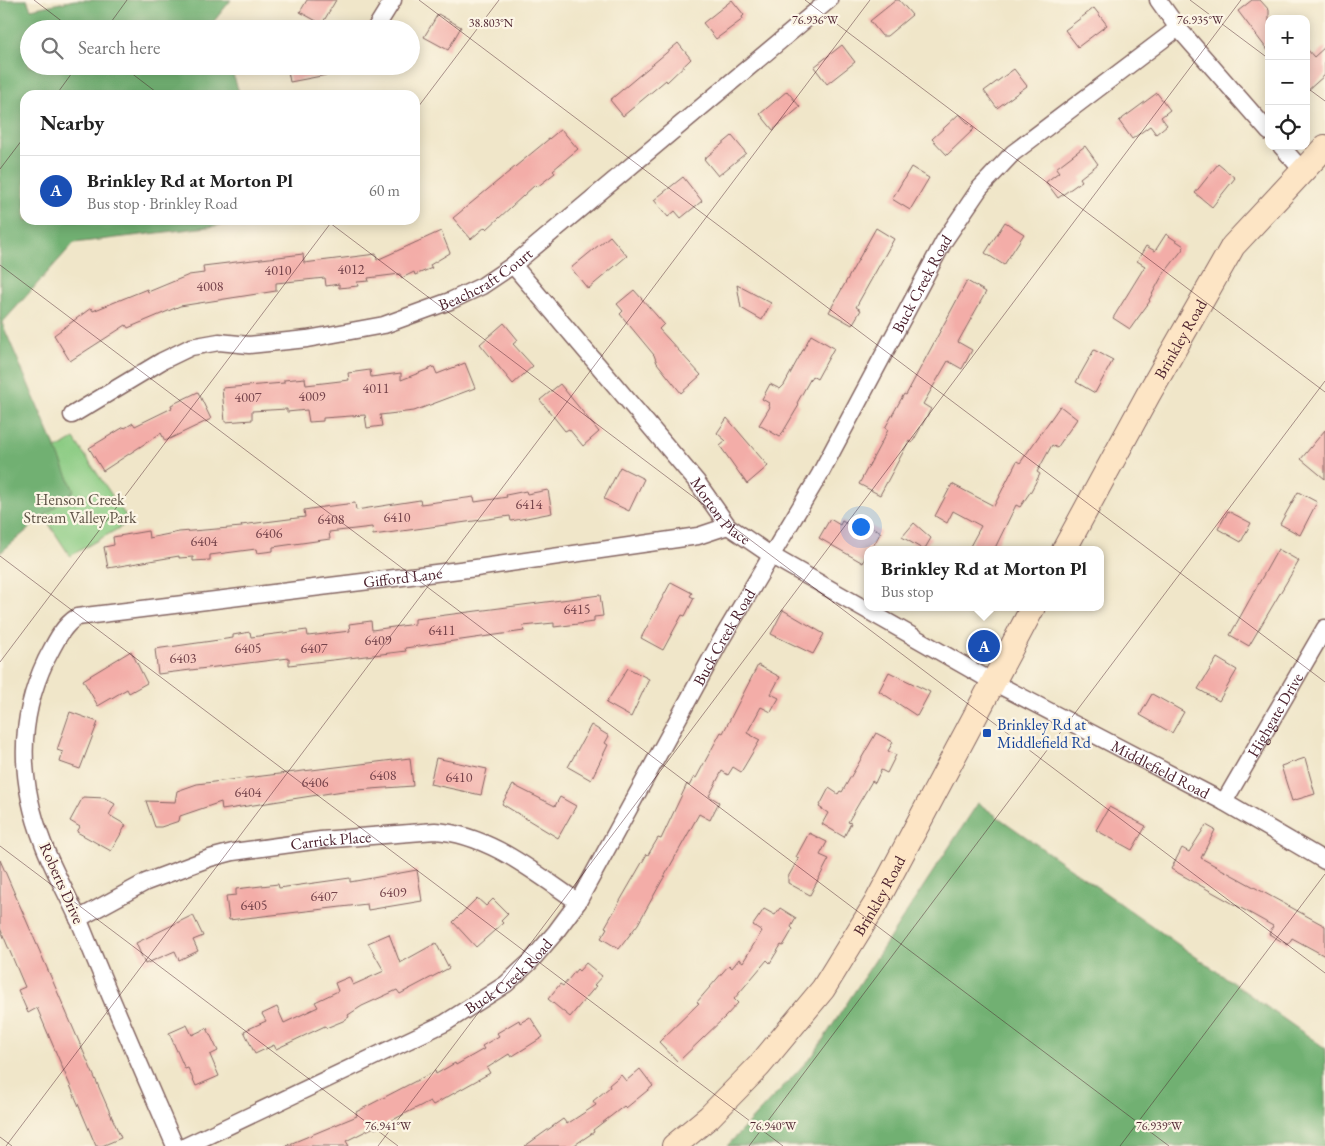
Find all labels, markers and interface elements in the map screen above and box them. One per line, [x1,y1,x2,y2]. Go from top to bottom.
text: 76.936°W [792,12,839,28]
text: 76.935°W [1177,12,1224,28]
text: 38.803°N [469,15,514,31]
map controls [1265,15,1310,150]
button: + [1265,15,1310,60]
search box [20,20,420,75]
icon: search [38,34,66,62]
text: Search here [78,35,160,60]
button: − [1265,60,1310,105]
button: locate [1265,105,1310,150]
text: Nearby [40,109,104,136]
text: Brinkley Rd at Morton Pl [87,168,293,193]
text: A [50,180,62,201]
text: 60 m [369,180,400,201]
text: Bus stop · Brinkley Road [87,193,238,214]
street label: Buck Creek Road [887,229,957,336]
street label: Beachcraft Court [435,243,536,315]
house number: 4012 [338,260,365,278]
house number: 4010 [265,261,292,279]
house number: 4008 [197,277,224,295]
street label: Brinkley Road [1149,294,1212,382]
house number: 4011 [363,379,389,397]
house number: 4009 [299,387,326,405]
house number: 4007 [235,388,262,406]
street label: Morton Place [686,472,755,549]
park label: Henson Creek Stream Valley Park [23,489,137,528]
house number: 6414 [516,495,543,513]
house number: 6410 [384,508,411,526]
house number: 6408 [318,510,345,528]
your location [848,514,874,540]
house number: 6406 [256,524,283,542]
house number: 6404 [191,532,218,550]
popup [864,546,1104,611]
text: Brinkley Rd at Morton Pl [881,556,1087,581]
street label: Gifford Lane [362,562,443,592]
text: Bus stop [881,581,934,602]
street label: Buck Creek Road [688,584,760,689]
house number: 6415 [564,600,590,618]
house number: 6411 [429,621,455,639]
pin: A [968,627,1000,665]
house number: 6409 [365,631,392,649]
house number: 6405 [235,639,261,657]
house number: 6407 [301,639,328,657]
house number: 6403 [170,649,197,667]
street label: Highgate Drive [1242,669,1307,761]
place label: Brinkley Rd at Middlefield Rd [997,714,1092,753]
marker: Brinkley Rd at Middlefield Rd [981,727,993,739]
street label: Middlefield Road [1108,735,1214,804]
house number: 6408 [370,766,397,784]
house number: 6410 [446,768,473,786]
house number: 6406 [302,773,329,791]
house number: 6404 [235,783,262,801]
street label: Carrick Place [289,826,372,855]
street label: Roberts Drive [35,839,89,927]
street label: Brinkley Road [848,851,910,939]
house number: 6409 [380,883,407,901]
house number: 6407 [311,887,338,905]
house number: 6405 [241,896,267,914]
street label: Buck Creek Road [460,933,557,1018]
text: 76.941°W [365,1118,412,1134]
text: 76.940°W [750,1118,797,1134]
text: 76.939°W [1136,1118,1183,1134]

